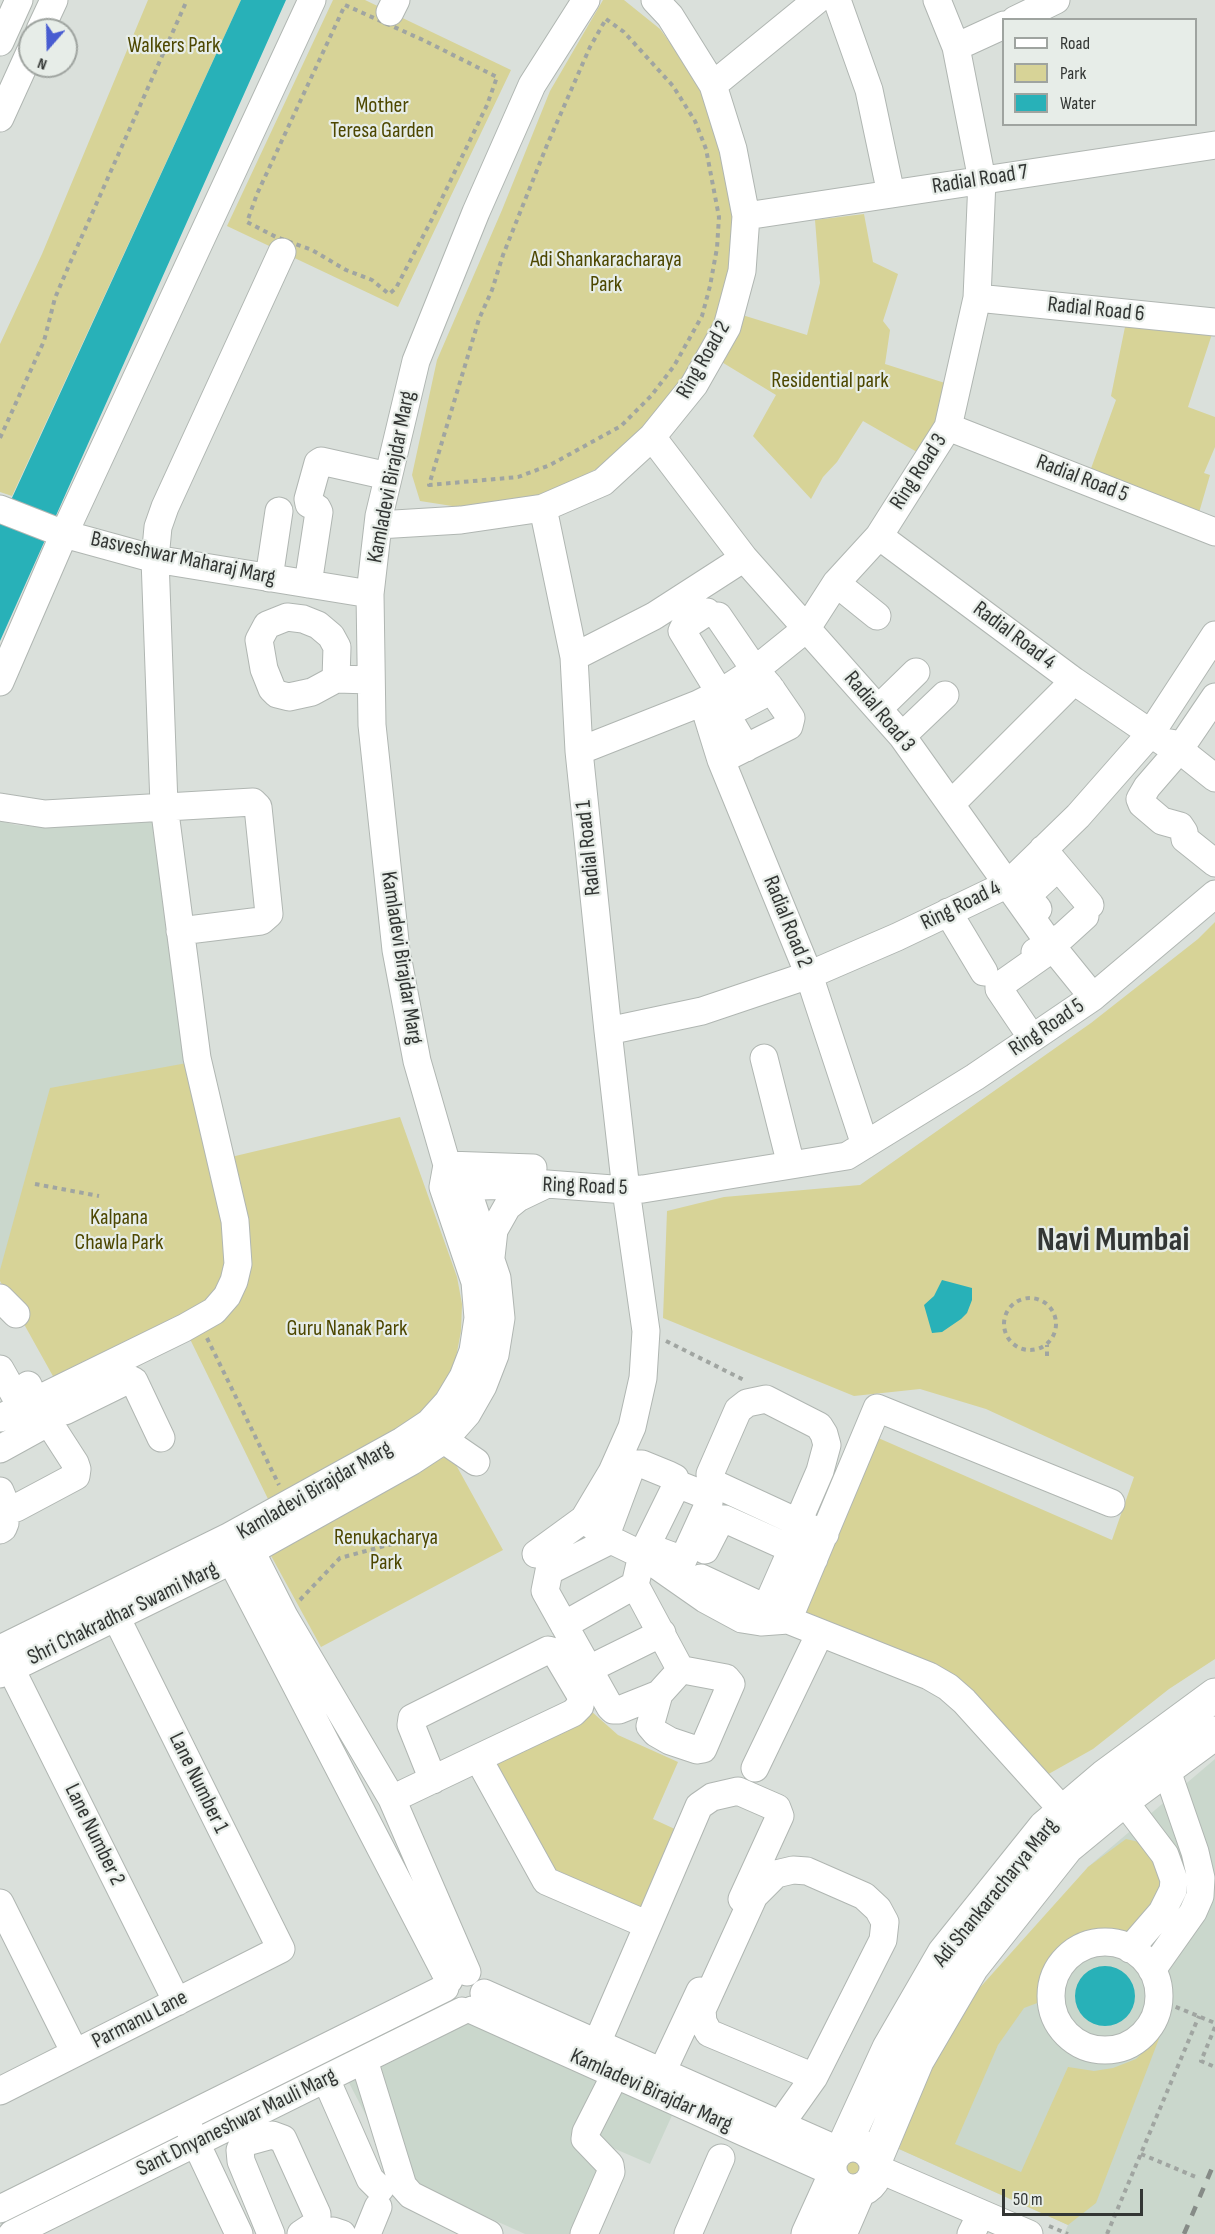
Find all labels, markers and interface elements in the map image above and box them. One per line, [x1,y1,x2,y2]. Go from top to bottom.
north arrow [18,18,78,78]
legend [1002,18,1197,126]
park label: Walkers Park [128,33,220,59]
text: Road [1060,33,1090,54]
text: N [35,53,50,74]
text: Park [1060,63,1086,84]
park label: Mother Teresa Garden [330,93,434,144]
text: Water [1060,93,1096,114]
street label: Radial Road 7 [930,159,1030,201]
park label: Adi Shankaracharaya Park [530,247,682,298]
street label: Radial Road 6 [1046,292,1146,328]
street label: Ring Road 2 [671,317,737,403]
park label: Residential park [771,368,889,394]
street label: Kamladevi Birajdar Marg [362,389,422,565]
street label: Ring Road 3 [885,429,953,515]
street label: Radial Road 5 [1032,449,1132,509]
street label: Basveshwar Maharaj Marg [88,527,278,591]
street label: Radial Road 4 [967,596,1061,676]
street label: Radial Road 3 [838,666,920,758]
street label: Radial Road 1 [571,799,607,897]
street label: Kamladevi Birajdar Marg [374,870,428,1046]
street label: Radial Road 2 [757,872,817,972]
street label: Ring Road 4 [917,875,1005,937]
street label: Ring Road 5 [1004,993,1090,1063]
street label: Ring Road 5 [542,1172,628,1202]
park label: Kalpana Chawla Park [74,1205,164,1256]
district label: Navi Mumbai [1037,1221,1189,1261]
park label: Guru Nanak Park [287,1316,407,1342]
street label: Kamladevi Birajdar Marg [233,1436,397,1546]
park label: Renukacharya Park [334,1525,438,1576]
street label: Shri Chakradhar Swami Marg [23,1556,223,1672]
street label: Lane Number 1 [162,1729,234,1837]
street label: Lane Number 2 [58,1780,130,1890]
street label: Adi Shankaracharya Marg [928,1813,1064,1973]
street label: Parmanu Lane [88,1985,192,2055]
street label: Kamladevi Birajdar Marg [566,2043,736,2139]
street label: Sant Dnyaneshwar Mauli Marg [133,2063,341,2183]
scale bar [1005,2177,1146,2215]
text: 50 m [1013,2189,1043,2210]

